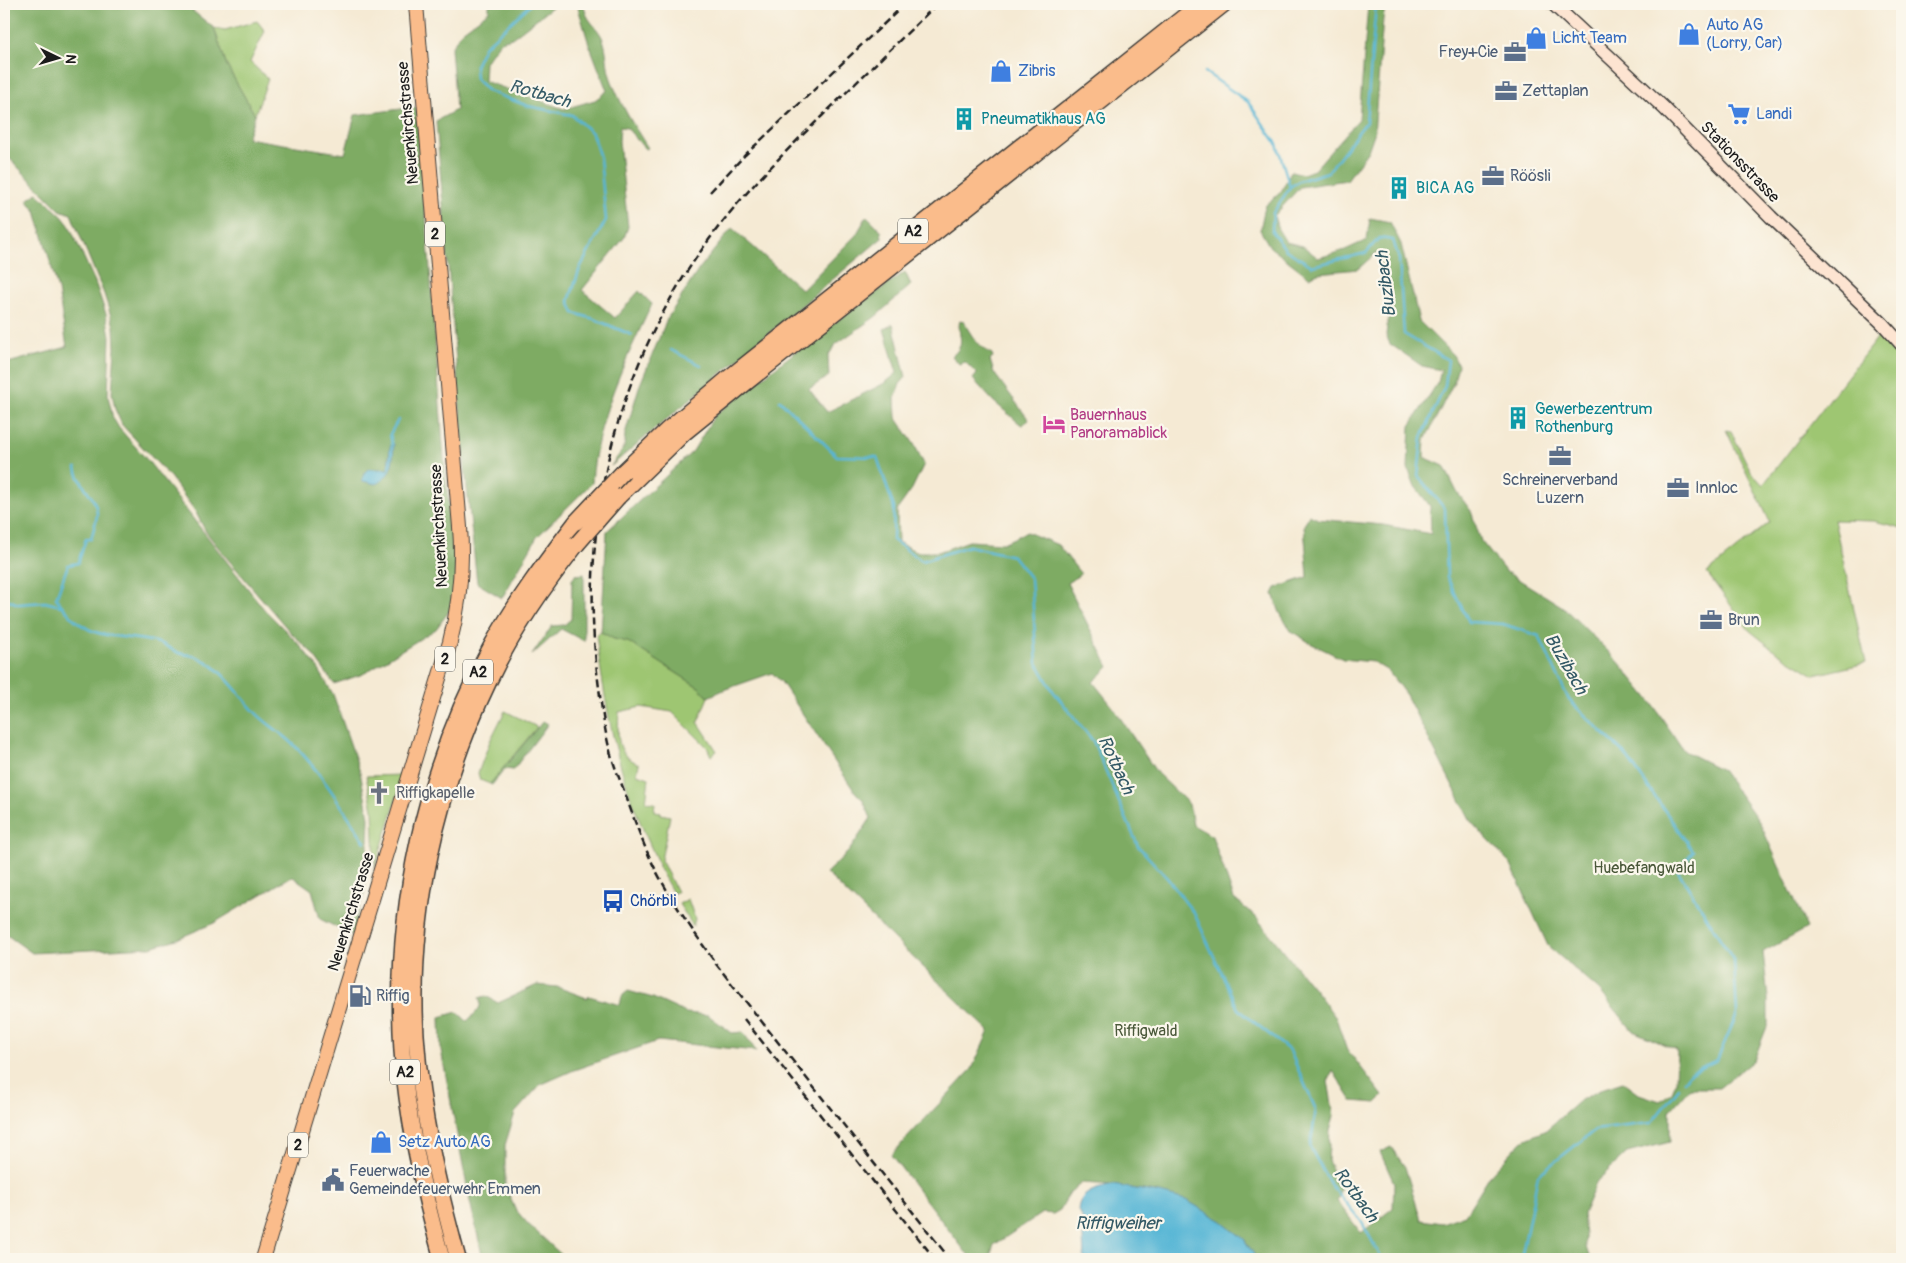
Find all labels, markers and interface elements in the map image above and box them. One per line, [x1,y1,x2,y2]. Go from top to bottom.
place label: Auto AG (Lorry, Car) [1706,15,1783,53]
shop icon: Auto AG (Lorry, Car) [1676,21,1702,47]
shop icon: Licht Team [1523,25,1549,51]
place label: Licht Team [1552,28,1627,48]
north arrow [32,32,82,82]
office icon: Frey+Cie [1502,39,1528,65]
place label: Frey+Cie [1439,42,1498,62]
text: N [62,54,79,65]
shop icon: Zibris [988,58,1014,84]
street label: Neuenkirchstrasse [393,61,423,185]
place label: Zibris [1018,61,1055,81]
water label: Rotbach [507,74,575,114]
office icon: Zettaplan [1493,78,1519,104]
place label: Zettaplan [1522,81,1589,101]
supermarket icon: Landi [1726,101,1752,127]
place label: Landi [1756,104,1792,124]
building icon: Pneumatikhaus AG [951,106,977,132]
place label: Pneumatikhaus AG [981,109,1106,129]
street label: Stationsstrasse [1696,117,1784,207]
office icon: Röösli [1480,163,1506,189]
place label: Röösli [1510,166,1551,186]
building icon: BICA AG [1386,175,1412,201]
place label: BICA AG [1416,178,1474,198]
road number: A2 [898,218,928,244]
road number: 2 [425,222,445,246]
water label: Buzibach [1370,248,1401,318]
place label: Gewerbezentrum Rothenburg [1535,399,1652,437]
place label: Bauernhaus Panoramablick [1070,405,1168,443]
building icon: Gewerbezentrum Rothenburg [1505,405,1531,431]
hotel icon: Bauernhaus Panoramablick [1041,411,1067,437]
office icon: Schreinerverband Luzern [1547,443,1573,469]
street label: Neuenkirchstrasse [426,464,452,588]
place label: Schreinerverband Luzern [1502,470,1618,508]
office icon: Innloc [1665,475,1691,501]
place label: Innloc [1695,478,1738,498]
office icon: Brun [1698,607,1724,633]
place label: Brun [1728,610,1760,630]
water label: Buzibach [1539,629,1593,700]
road number: 2 [435,646,455,672]
road number: A2 [463,660,493,684]
water label: Rotbach [1092,732,1140,799]
church icon: Riffigkapelle [366,780,392,806]
place label: Riffigkapelle [396,783,475,803]
street label: Neuenkirchstrasse [323,850,379,974]
park label: Huebefangwald [1593,858,1695,878]
bus stop icon: Chörbli [600,888,626,914]
place label: Chörbli [630,891,677,911]
fuel station icon: Riffig [347,983,373,1009]
place label: Riffig [376,986,409,1006]
park label: Riffigwald [1114,1021,1178,1041]
road number: A2 [390,1060,420,1084]
shop icon: Setz Auto AG [368,1129,394,1155]
road number: 2 [288,1132,308,1158]
place label: Setz Auto AG [398,1132,491,1152]
place label: Feuerwache Gemeindefeuerwehr Emmen [349,1161,541,1199]
water label: Rotbach [1328,1163,1384,1228]
public building icon: Feuerwache Gemeindefeuerwehr Emmen [320,1167,346,1193]
water label: Riffigweiher [1075,1212,1163,1235]

